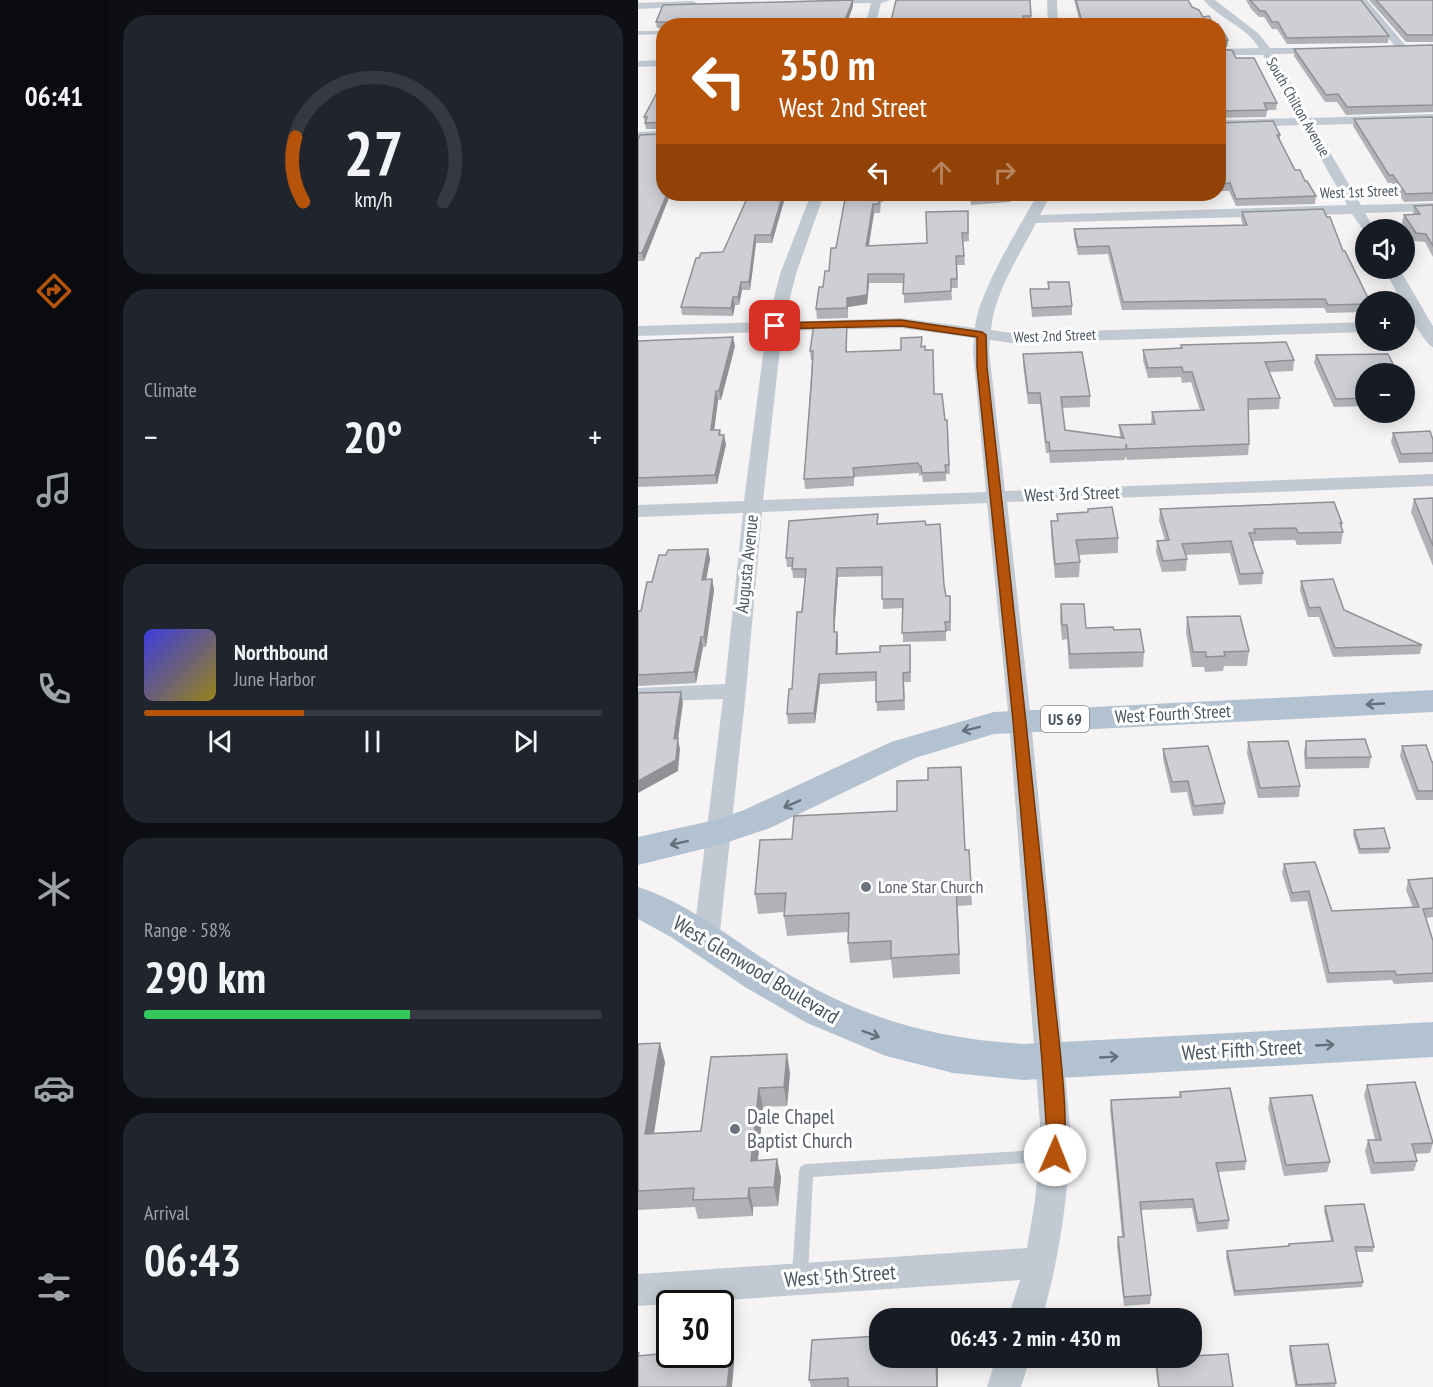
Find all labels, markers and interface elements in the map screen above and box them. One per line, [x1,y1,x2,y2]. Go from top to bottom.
text: 350 m [779,37,876,92]
icon: left [680,42,758,120]
street label: South Chilton Avenue [1262,54,1334,160]
text: 06:41 [25,79,83,113]
text: West 2nd Street [779,90,927,124]
text: 27 [343,112,403,193]
icon: left [862,156,895,189]
icon: ahead [925,156,958,189]
icon: right [988,156,1021,189]
street label: West 1st Street [1320,181,1398,202]
text: km/h [354,185,392,213]
map controls [1355,219,1415,423]
button: sound [1355,219,1415,279]
icon: directions [33,270,75,312]
button: + [1355,291,1415,351]
pin [749,300,800,351]
icon: arrive [758,309,791,342]
street label: West 2nd Street [1014,325,1096,346]
button: − [1355,363,1415,423]
text: Climate [144,377,197,403]
text: 20° [343,407,403,465]
text: − [144,415,158,458]
text: + [588,415,602,458]
icon: music [33,469,75,511]
street label: West 3rd Street [1024,480,1120,507]
street label: Augusta Avenue [730,514,763,614]
text: Northbound [234,638,328,666]
text: June Harbor [234,666,316,692]
icon: phone [33,668,75,710]
street label: West Fourth Street [1114,699,1232,728]
one-way arrow [1366,699,1386,710]
road number: US 69 [1041,706,1089,732]
one-way arrow [962,723,981,735]
icon: previous [204,725,237,758]
icon: pause [356,725,389,758]
icon: next [509,725,542,758]
one-way arrow [783,799,801,810]
one-way arrow [669,837,688,849]
icon: climate [33,868,75,910]
place label: Lone Star Church [878,875,983,898]
marker: Lone Star Church [859,880,873,894]
street label: West Glenwood Boulevard [668,909,844,1030]
text: Range · 58% [144,917,231,943]
text: 290 km [144,947,266,1005]
one-way arrow [861,1029,880,1040]
street label: West Fifth Street [1181,1033,1303,1066]
one-way arrow [1315,1040,1335,1051]
one-way arrow [1099,1052,1119,1063]
icon: car [33,1067,75,1109]
place label: Dale Chapel Baptist Church [747,1103,853,1154]
marker: Dale Chapel Baptist Church [728,1122,742,1136]
position arrow [1023,1123,1087,1187]
text: Arrival [144,1200,189,1226]
text: 06:43 [144,1230,241,1288]
street label: West 5th Street [783,1258,897,1293]
icon: filters [33,1266,75,1308]
speed limit sign: 30 [656,1290,734,1368]
text: 06:43 · 2 min · 430 m [950,1324,1121,1352]

